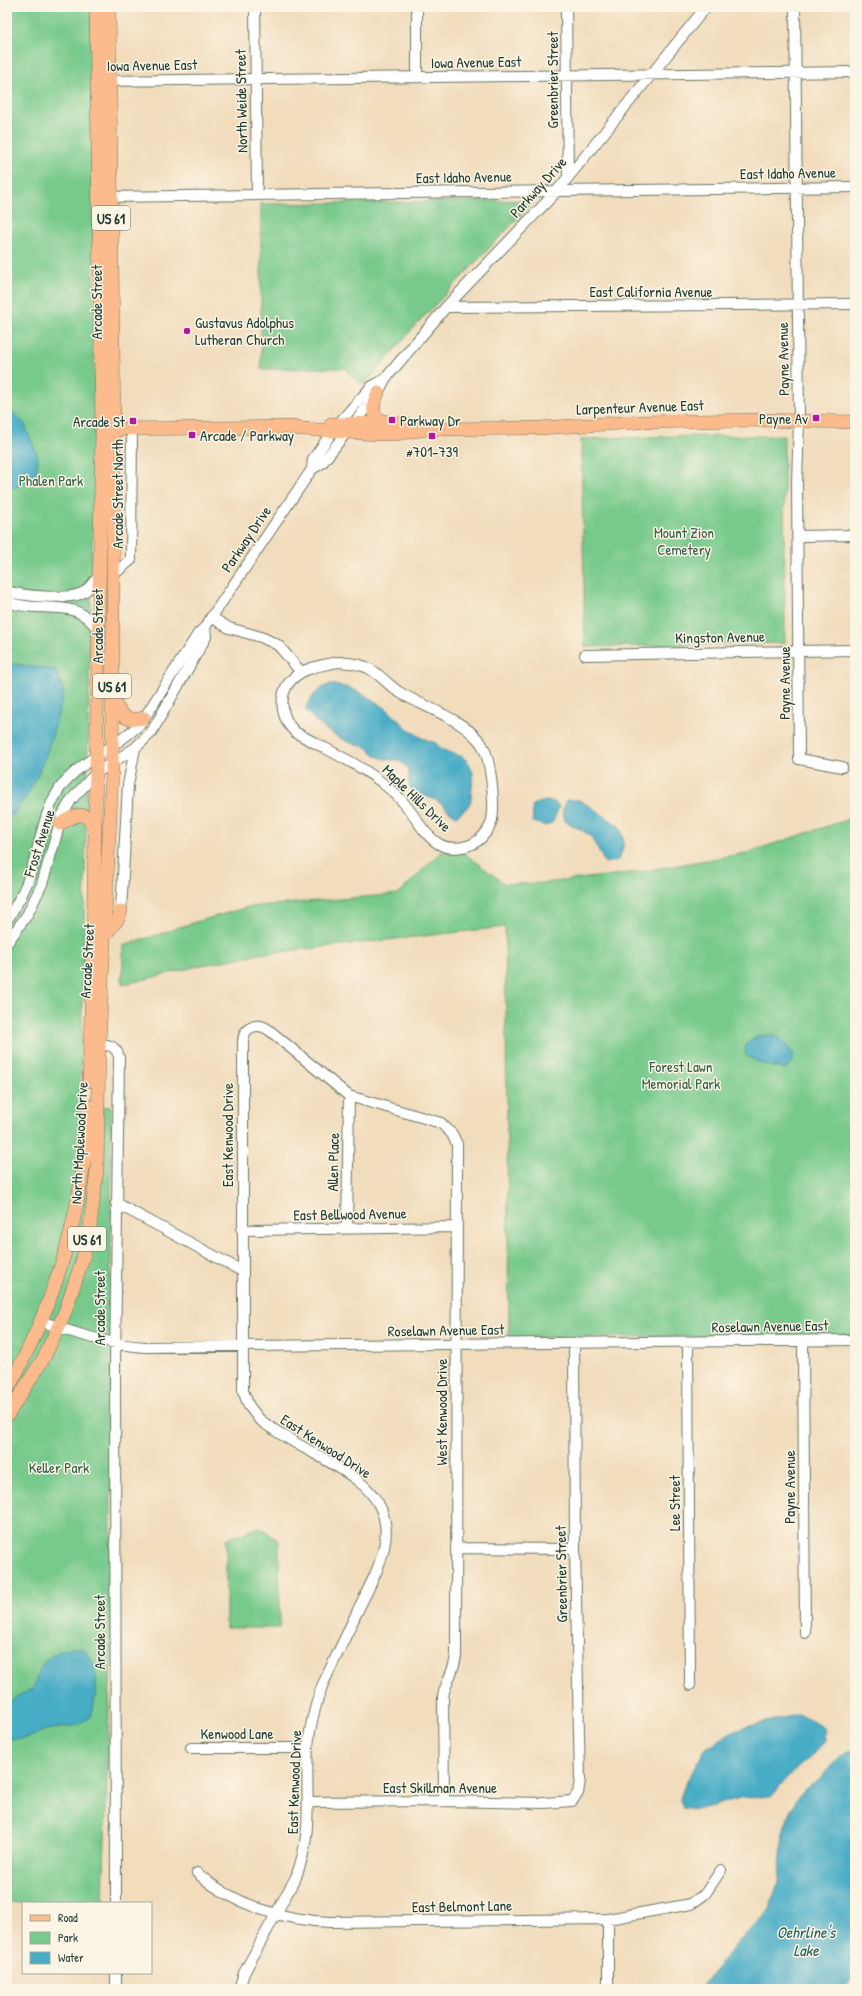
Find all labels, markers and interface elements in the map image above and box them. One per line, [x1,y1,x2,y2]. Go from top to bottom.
street label: Greenbrier Street [542,31,563,129]
street label: North Weide Street [230,48,252,153]
street label: Iowa Avenue East [430,51,522,73]
street label: Iowa Avenue East [106,54,198,76]
street label: Parkway Drive [505,152,571,222]
street label: East Idaho Avenue [740,162,836,184]
street label: East Idaho Avenue [416,166,512,188]
road number: US 61 [92,206,130,230]
street label: Arcade Street [86,264,107,340]
street label: East California Avenue [589,281,713,302]
place label: Gustavus Adolphus Lutheran Church [195,312,294,350]
street label: Payne Avenue [772,322,794,396]
marker: Gustavus Adolphus Lutheran Church [182,326,192,336]
street label: Larpenteur Avenue East [576,394,705,420]
place label: Payne Av [759,408,808,429]
place label: Parkway Dr [400,410,461,431]
place label: Arcade St [73,411,126,432]
marker: Payne Av [811,413,821,423]
marker: Parkway Dr [387,415,397,425]
marker: Arcade St [128,416,138,426]
place label: Arcade / Parkway [200,425,294,446]
marker: Arcade / Parkway [187,430,197,440]
marker: #701-739 [427,431,437,441]
street label: Arcade Street North [107,439,128,549]
place label: #701-739 [406,441,459,462]
park label: Phalen Park [19,470,83,491]
street label: Parkway Drive [216,502,276,576]
park label: Mount Zion Cemetery [654,522,714,560]
street label: Arcade Street [87,588,108,664]
street label: Kingston Avenue [675,626,765,648]
street label: Payne Avenue [774,646,795,720]
road number: US 61 [93,674,131,698]
street label: Maple Hills Drive [378,760,456,836]
street label: Frost Avenue [18,807,60,880]
street label: Arcade Street [75,922,99,999]
park label: Forest Lawn Memorial Park [642,1056,720,1094]
street label: North Maplewood Drive [65,1081,93,1205]
street label: East Kenwood Drive [217,1083,238,1187]
street label: Allen Place [322,1132,344,1192]
street label: East Bellwood Avenue [293,1203,407,1225]
road number: US 61 [68,1227,106,1251]
street label: Arcade Street [89,1270,110,1346]
street label: Roselawn Avenue East [712,1314,829,1338]
street label: Roselawn Avenue East [388,1318,505,1342]
street label: West Kenwood Drive [431,1359,452,1465]
street label: East Kenwood Drive [277,1409,375,1483]
street label: Payne Avenue [779,1450,800,1524]
park label: Keller Park [29,1457,89,1478]
street label: Lee Street [664,1474,685,1531]
street label: Greenbrier Street [550,1524,572,1623]
street label: Arcade Street [89,1594,110,1670]
street label: Kenwood Lane [200,1723,274,1744]
street label: East Kenwood Drive [282,1730,306,1834]
street label: East Skillman Avenue [383,1777,497,1798]
street label: East Belmont Lane [412,1895,512,1917]
legend [22,1902,152,1974]
text: Road [58,1909,78,1926]
water label: Oehrline's Lake [777,1921,837,1961]
text: Park [58,1929,78,1946]
text: Water [58,1949,84,1966]

